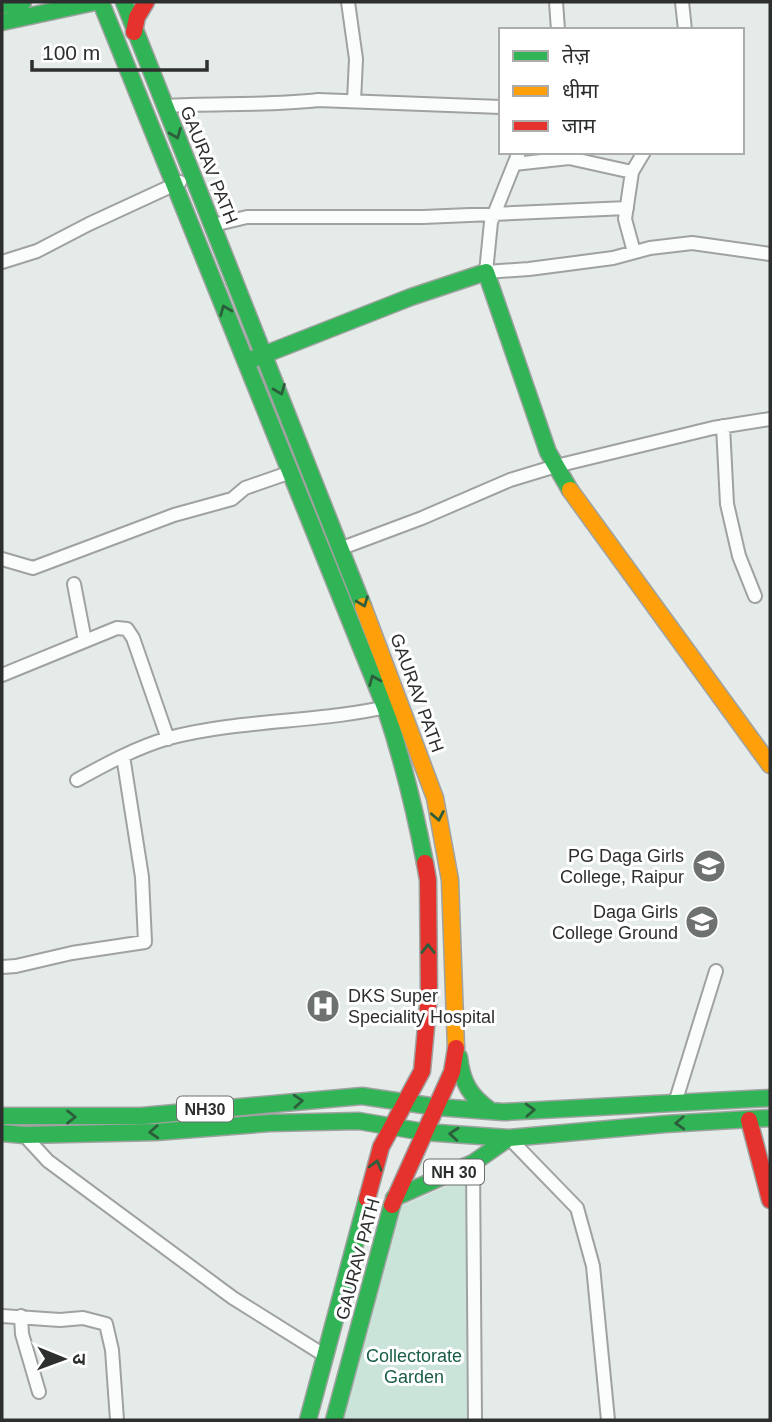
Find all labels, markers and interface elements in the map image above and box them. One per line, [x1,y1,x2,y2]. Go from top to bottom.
scale bar [32,28,206,72]
legend [499,28,744,154]
text: 100 m [42,41,100,64]
text: तेज़ [562,44,590,67]
text: धीमा [562,79,599,102]
street label: GAURAV PATH [176,103,242,227]
text: जाम [562,114,596,137]
one-way arrow [167,127,181,139]
one-way arrow [220,304,234,316]
one-way arrow [271,383,285,395]
one-way arrow [354,595,368,607]
street label: GAURAV PATH [386,631,448,755]
one-way arrow [368,675,382,687]
one-way arrow [430,810,445,822]
place label: PG Daga Girls College, Raipur [560,846,684,887]
school or university icon: PG Daga Girls College, Raipur [690,847,728,885]
place label: Daga Girls College Ground [552,902,678,943]
school or university icon: Daga Girls College Ground [683,903,721,941]
one-way arrow [420,943,436,954]
place label: DKS Super Speciality Hospital [348,986,495,1027]
hospital icon: DKS Super Speciality Hospital [304,987,342,1025]
one-way arrow [293,1094,304,1109]
road number: NH30 [177,1096,233,1121]
one-way arrow [525,1103,536,1118]
one-way arrow [67,1109,77,1125]
one-way arrow [675,1116,686,1131]
one-way arrow [148,1124,159,1139]
one-way arrow [448,1127,459,1142]
one-way arrow [368,1159,382,1171]
road number: NH 30 [424,1160,484,1184]
street label: GAURAV PATH [332,1196,384,1322]
north arrow [28,1324,98,1394]
park label: Collectorate Garden [366,1346,462,1387]
text: उ [69,1354,90,1366]

